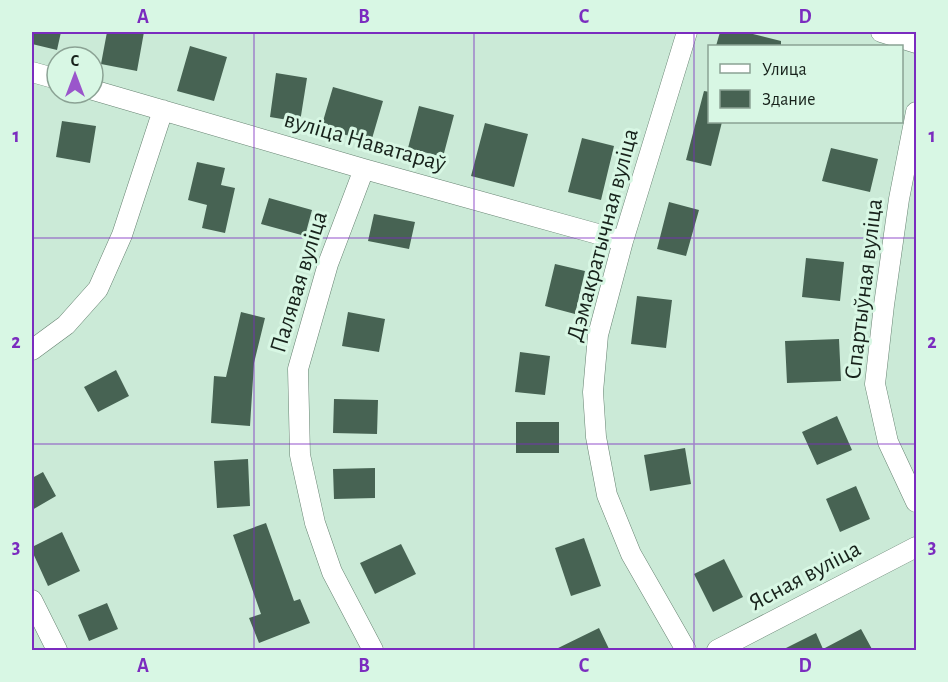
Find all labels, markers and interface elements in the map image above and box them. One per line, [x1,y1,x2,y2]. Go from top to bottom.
text: A [137,7,149,27]
text: B [358,7,370,27]
text: C [579,7,590,27]
text: D [798,7,812,27]
north arrow [45,45,105,105]
legend [708,45,903,123]
text: С [71,53,80,69]
text: Улица [762,61,807,79]
text: Здание [762,91,816,109]
street label: вуліца Наватараў [281,107,449,177]
text: 1 [12,126,20,146]
street label: Дэмакратычная вуліца [563,126,643,344]
text: 1 [928,126,936,146]
street label: Спартыўная вуліца [841,197,887,381]
street label: Палявая вуліца [266,208,332,356]
text: 2 [11,332,21,352]
text: 2 [927,332,937,352]
text: 3 [12,537,20,557]
street label: Ясная вуліца [745,537,865,615]
text: 3 [928,537,936,557]
text: A [137,656,149,676]
text: B [358,656,370,676]
text: C [579,656,590,676]
text: D [798,656,812,676]

